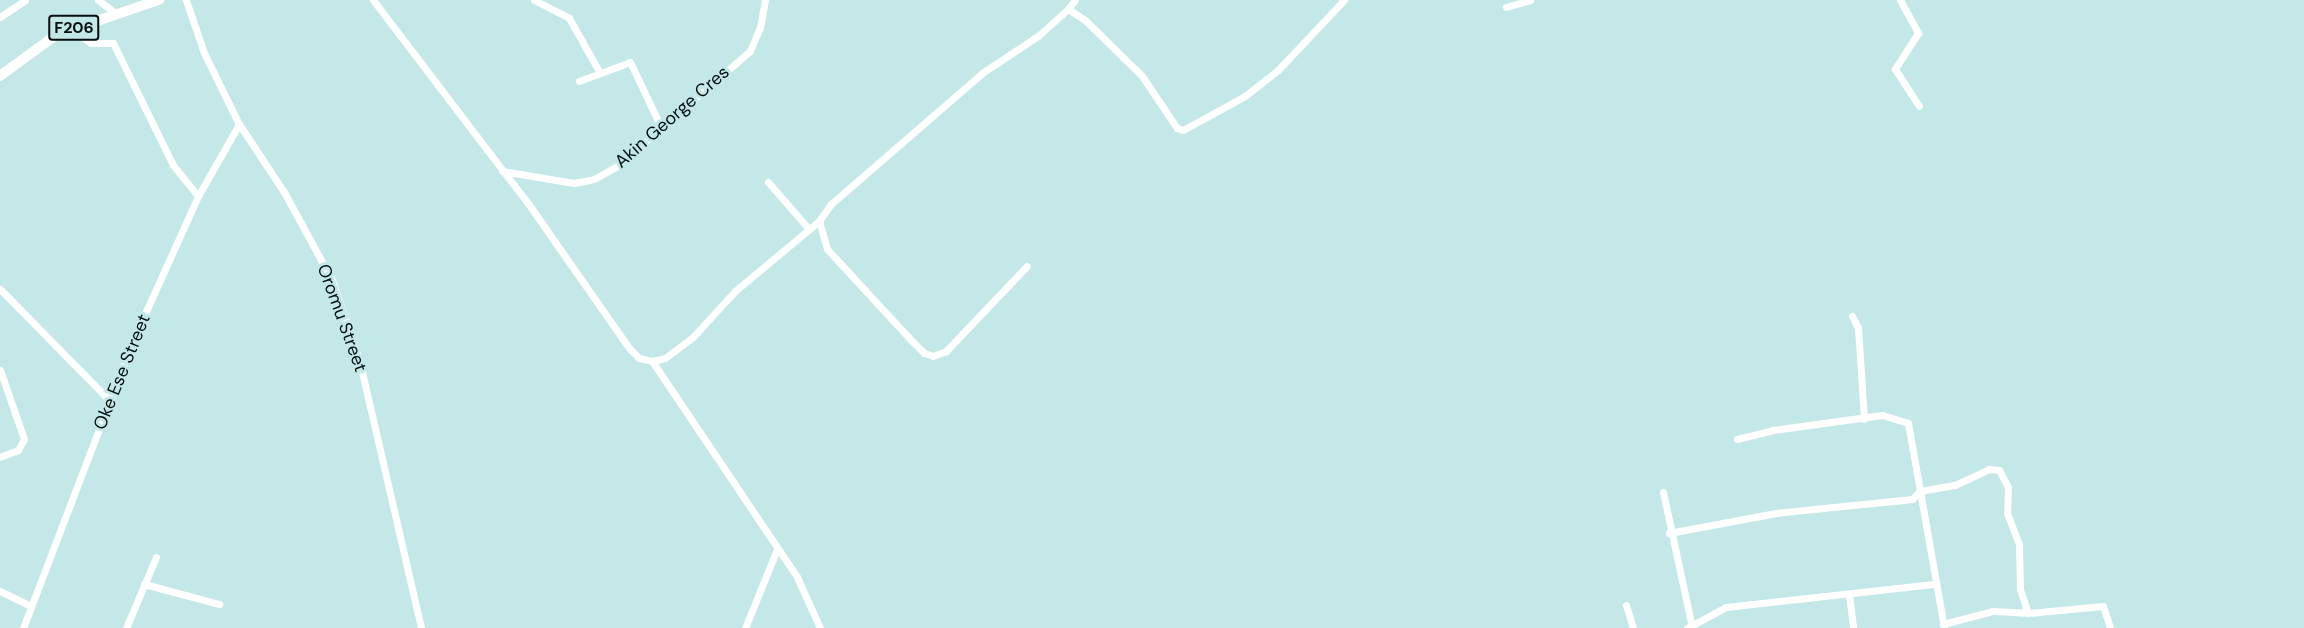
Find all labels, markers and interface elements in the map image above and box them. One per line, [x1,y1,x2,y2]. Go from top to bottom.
road number: F206 [47,15,101,41]
street label: Akin George Cres [610,61,734,173]
street label: Oromu Street [313,261,371,375]
street label: Oke Ese Street [89,311,155,433]

